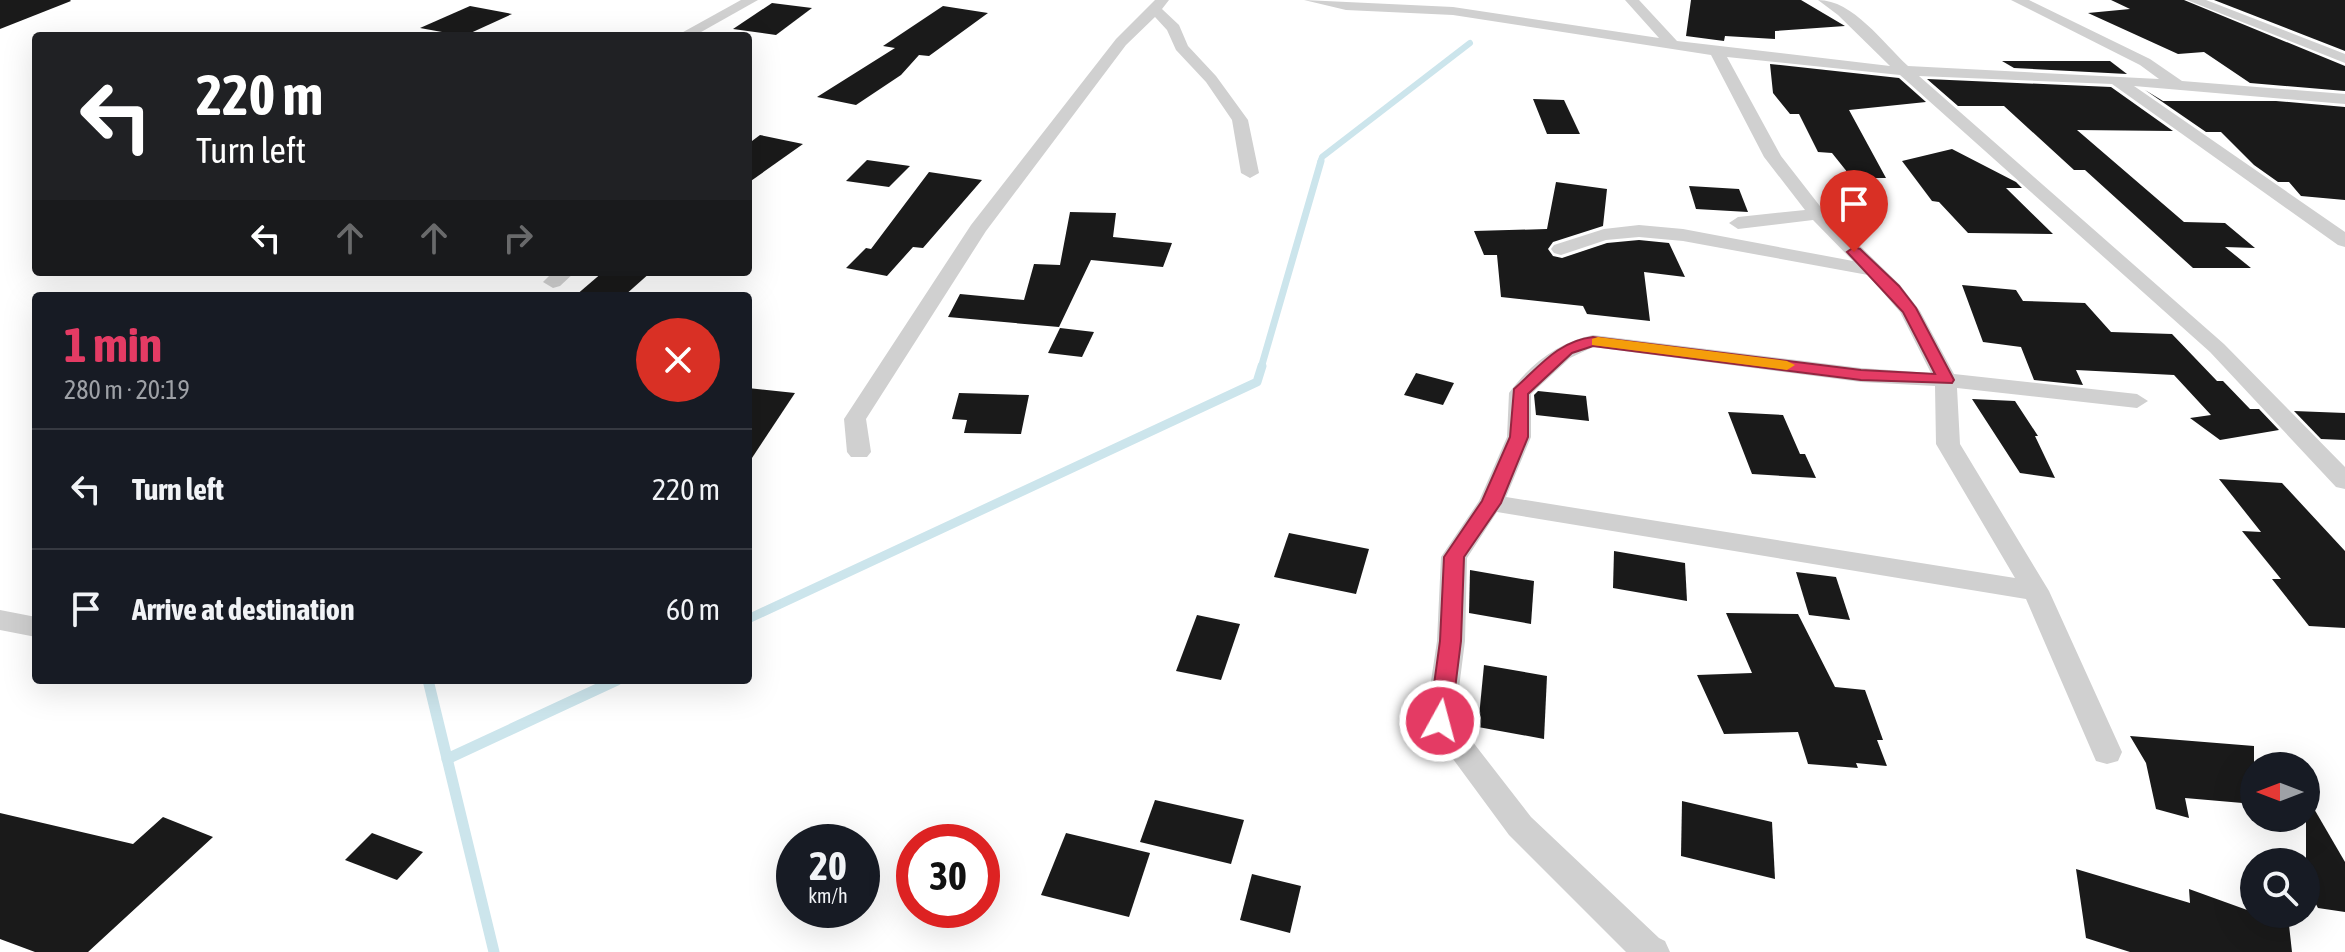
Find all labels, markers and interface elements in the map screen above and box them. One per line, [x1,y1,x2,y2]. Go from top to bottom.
text: 220 m [196,63,323,127]
icon: left [64,64,168,168]
text: Turn left [196,129,306,171]
pin [1820,170,1888,252]
icon: arrive [1832,182,1876,226]
icon: left [244,216,288,260]
icon: ahead [328,216,372,260]
icon: ahead [412,216,456,260]
icon: right [496,216,540,260]
text: 1 min [64,317,162,372]
button: close [636,318,720,402]
text: 280 m · 20:19 [64,375,190,405]
icon: left [64,467,108,511]
text: Turn left [132,472,224,506]
text: 220 m [652,472,720,506]
icon: arrive [64,587,108,631]
text: Arrive at destination [132,592,354,626]
text: 60 m [666,592,720,626]
position arrow [1398,679,1482,763]
north arrow [2240,752,2320,832]
map controls [2240,752,2320,928]
speed limit sign: 30 [896,824,1000,928]
text: 20 [809,843,847,888]
button: search [2240,848,2320,928]
text: km/h [808,884,848,907]

